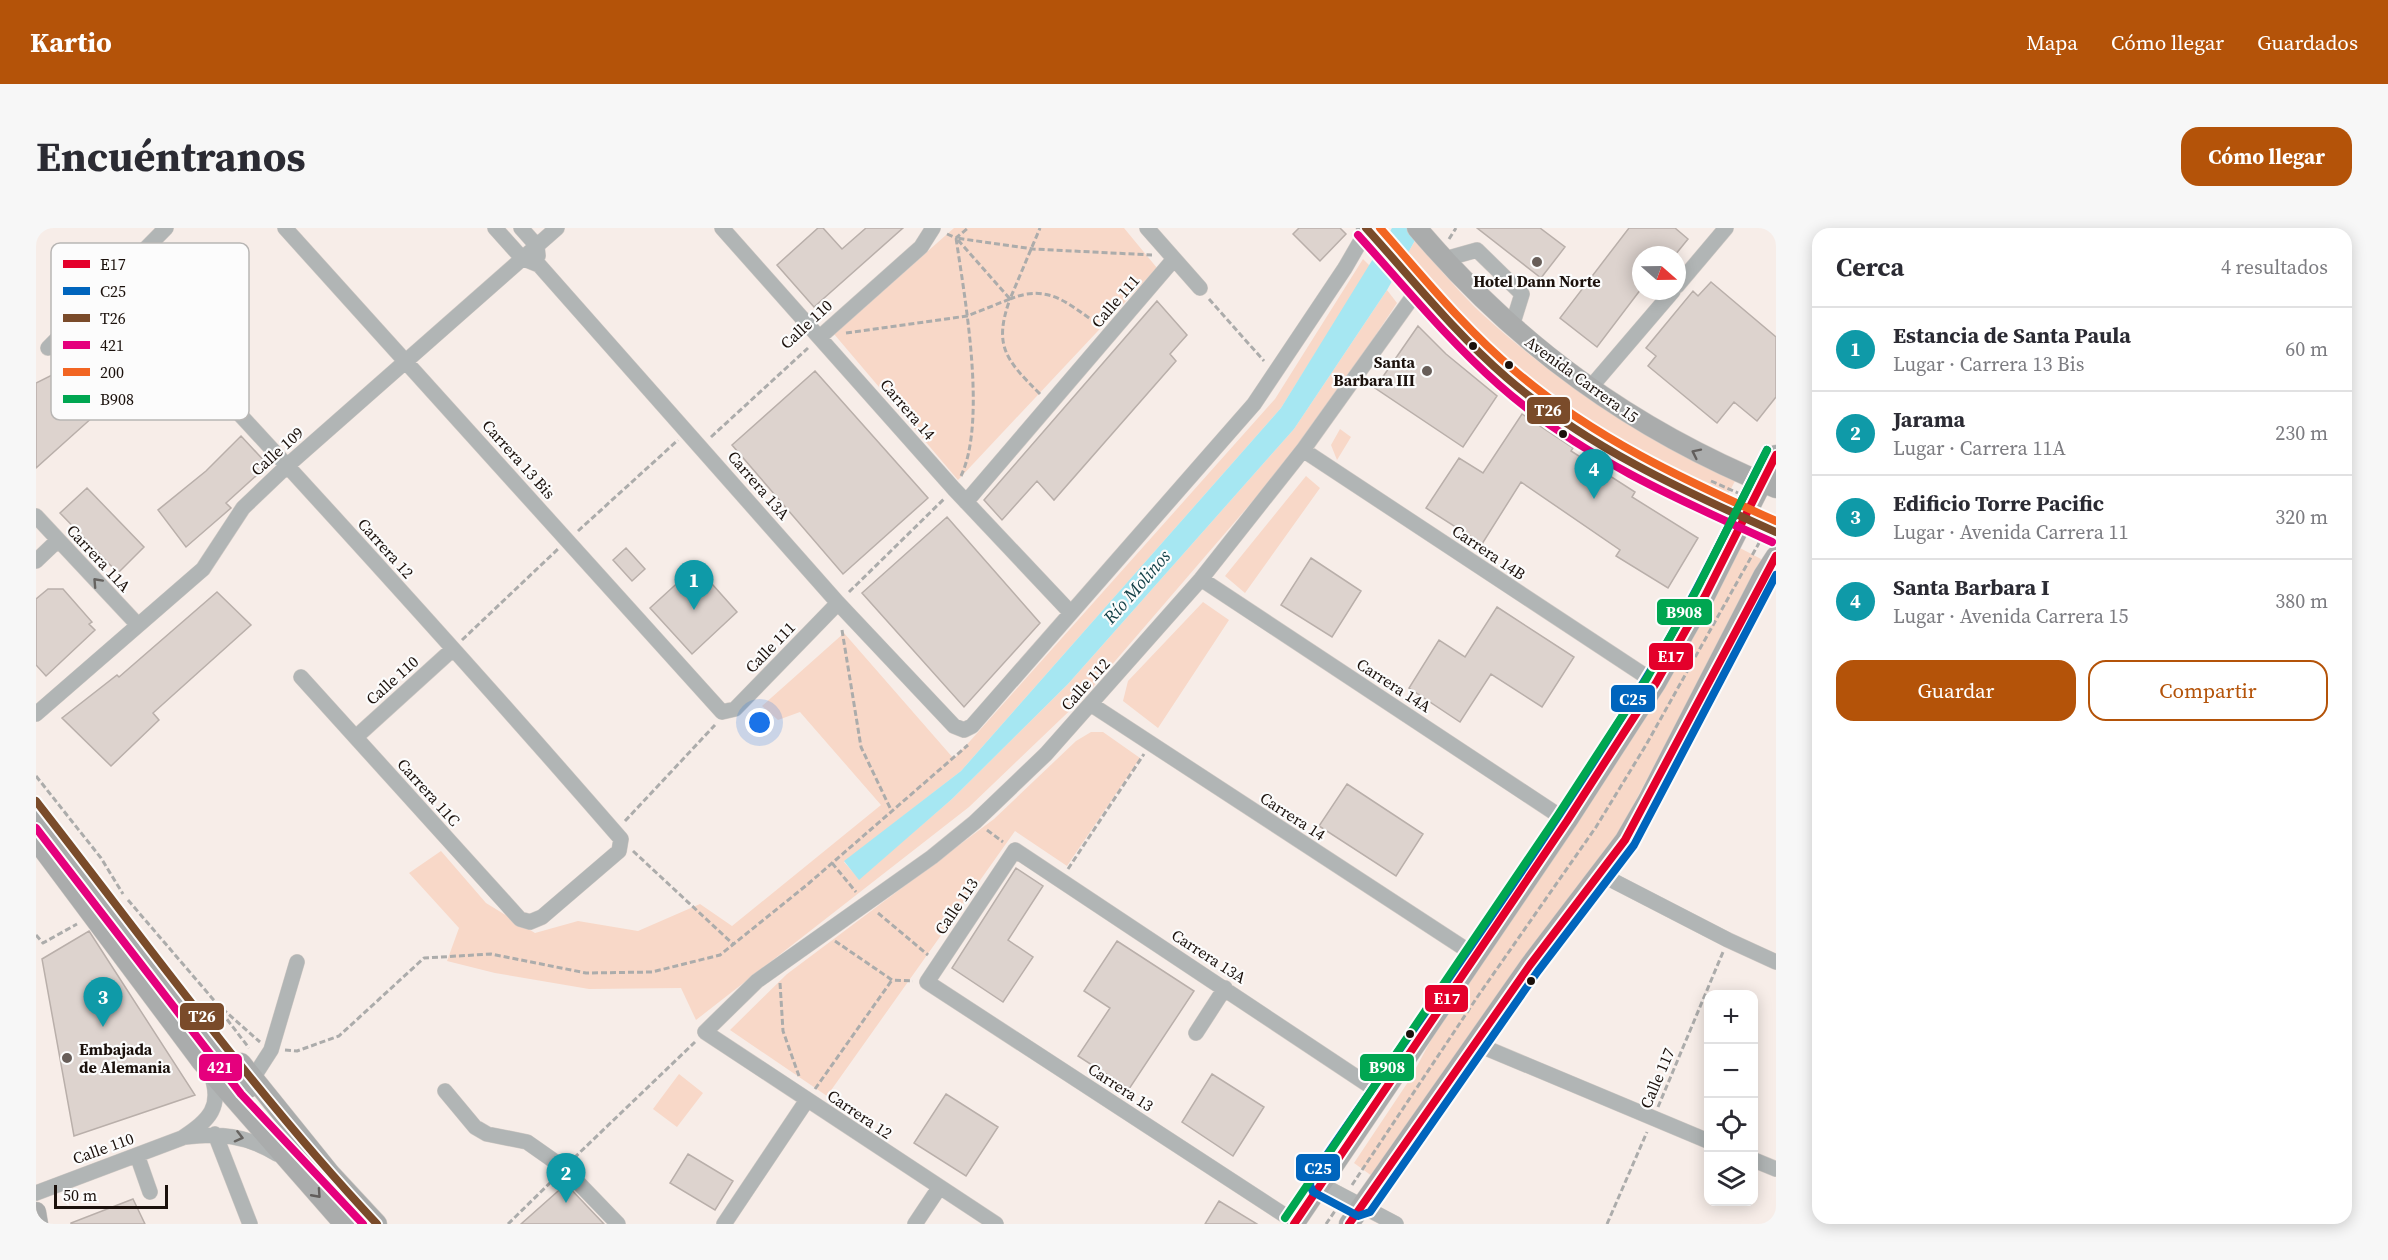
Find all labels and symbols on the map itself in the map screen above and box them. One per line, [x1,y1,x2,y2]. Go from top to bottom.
legend [51,243,249,420]
north arrow [1632,246,1686,300]
text: E17 [100,253,126,275]
marker: Hotel Dann Norte [1530,255,1544,269]
street label: Calle 111 [1086,270,1144,332]
place label: Hotel Dann Norte [1473,270,1601,292]
text: C25 [100,280,126,302]
street label: Calle 110 [775,294,837,354]
text: T26 [100,307,126,329]
street label: Avenida Carrera 15 [1521,330,1643,428]
text: 421 [100,334,124,356]
unlabelled marker [1467,340,1479,352]
place label: Santa Barbara III [1333,351,1415,391]
unlabelled marker [1503,359,1515,371]
text: 200 [100,361,124,383]
marker: Santa Barbara III [1420,364,1434,378]
street label: Carrera 14 [875,374,941,444]
text: B908 [100,388,134,410]
line badge: T26 [1526,396,1571,425]
text: T26 [1534,399,1562,421]
street label: Carrera 13 Bis [477,415,561,503]
street label: Calle 109 [246,422,308,480]
unlabelled marker [1557,428,1569,440]
street label: Carrera 13A [723,446,795,524]
one-way arrow [1692,448,1703,460]
pin: 4 [1574,450,1614,499]
street label: Carrera 12 [353,513,419,583]
street label: Carrera 11A [62,519,136,597]
street label: Carrera 14B [1448,519,1530,585]
water label: Río Molinos [1097,544,1176,630]
pin: 1 [674,560,714,610]
one-way arrow [93,578,104,589]
line badge: B908 [1656,598,1713,626]
text: B908 [1666,601,1702,623]
street label: Calle 111 [740,616,800,678]
line badge: E17 [1648,642,1694,671]
text: E17 [1658,645,1685,667]
street label: Calle 110 [361,651,423,709]
street label: Calle 112 [1056,653,1114,715]
street label: Carrera 14A [1352,653,1436,718]
line badge: C25 [1610,684,1656,713]
text: C25 [1619,688,1647,710]
your location [745,708,774,737]
street label: Carrera 11C [393,753,465,831]
street label: Carrera 14 [1256,787,1330,845]
street label: Calle 113 [929,873,983,939]
street label: Carrera 13A [1167,924,1251,989]
unlabelled marker [1525,975,1537,987]
pin: 3 [84,978,122,1027]
line badge: E17 [1424,984,1469,1013]
text: E17 [1434,987,1461,1009]
line badge: T26 [179,1002,225,1031]
text: T26 [188,1005,216,1027]
unlabelled marker [1404,1028,1416,1040]
place label: Embajada de Alemania [79,1038,171,1078]
street label: Calle 117 [1634,1044,1680,1112]
marker: Embajada de Alemania [60,1051,74,1065]
line badge: 421 [198,1053,243,1082]
line badge: B908 [1359,1053,1415,1082]
text: 421 [207,1056,233,1078]
text: B908 [1369,1056,1405,1078]
street label: Carrera 13 [1084,1058,1158,1116]
street label: Carrera 12 [823,1084,897,1144]
street label: Calle 110 [69,1127,137,1169]
one-way arrow [234,1130,244,1143]
line badge: C25 [1295,1153,1341,1182]
pin: 2 [546,1154,586,1203]
text: C25 [1304,1157,1332,1179]
scale bar [54,1182,168,1210]
one-way arrow [310,1187,321,1198]

